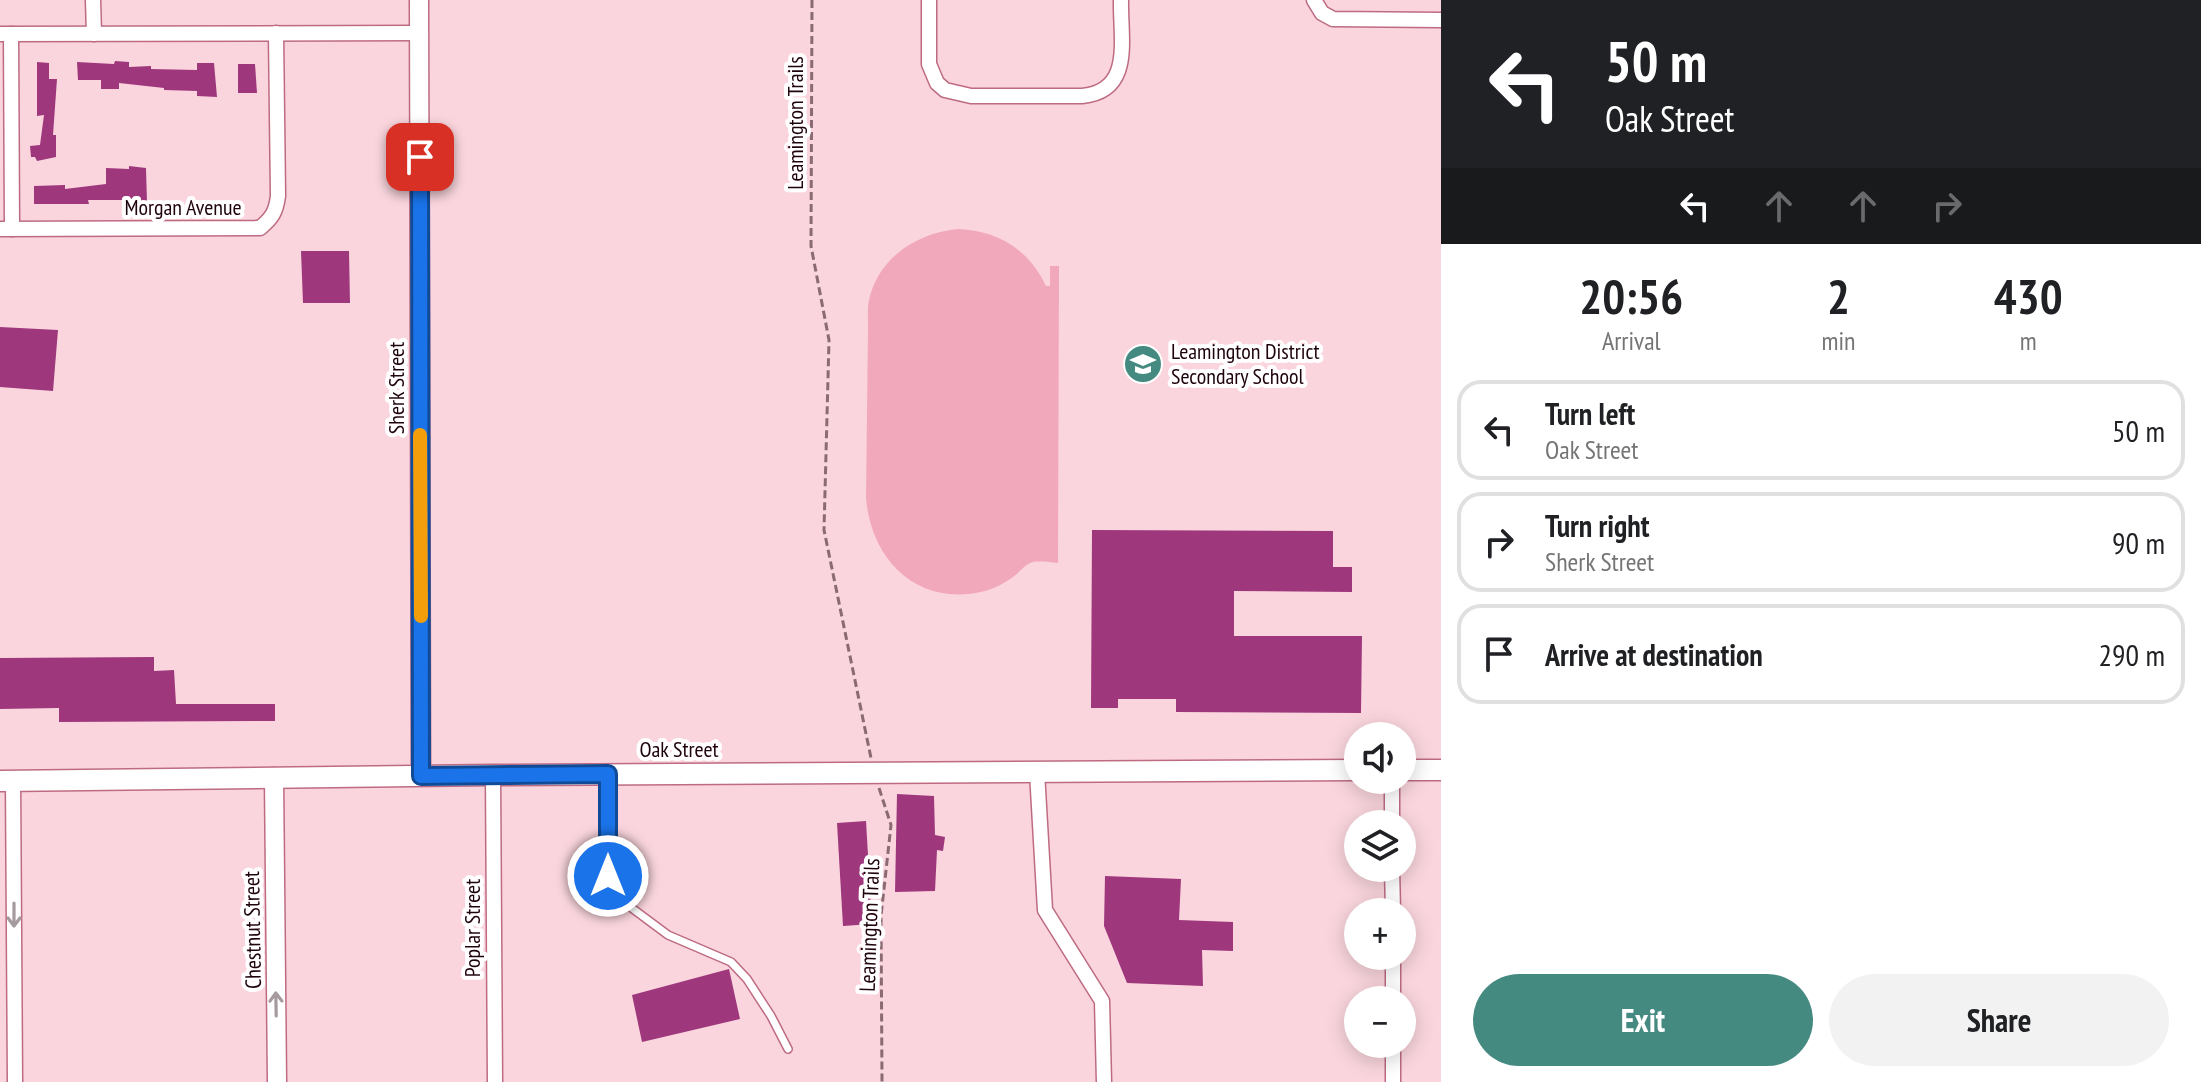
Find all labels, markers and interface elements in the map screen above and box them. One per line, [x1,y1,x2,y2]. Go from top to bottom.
text: 50 m [1605,25,1707,97]
icon: left [1473,32,1577,136]
street label: Leamington Trails [781,56,809,190]
text: Oak Street [1605,95,1734,142]
pin [386,123,454,191]
icon: arrive [398,135,442,179]
icon: left [1673,184,1717,228]
icon: ahead [1757,184,1801,228]
icon: ahead [1841,184,1885,228]
icon: right [1925,184,1969,228]
street label: Morgan Avenue [124,193,242,221]
text: 20:56 [1579,265,1683,327]
text: 2 [1827,265,1850,327]
text: 430 [1994,265,2063,327]
text: Arrival [1602,324,1661,357]
text: min [1821,324,1855,357]
text: m [2020,324,2037,357]
place label: Leamington District Secondary School [1171,337,1320,390]
street label: Sherk Street [382,342,410,434]
school or university icon: Leamington District Secondary School [1122,343,1164,385]
text: Turn left [1545,394,1635,433]
icon: left [1477,408,1521,452]
text: 50 m [2112,411,2165,450]
text: Oak Street [1545,433,1638,466]
text: Turn right [1545,506,1649,545]
icon: right [1477,520,1521,564]
text: 90 m [2112,523,2165,562]
text: Sherk Street [1545,545,1654,578]
icon: arrive [1477,632,1521,676]
text: Arrive at destination [1545,635,1763,674]
text: 290 m [2099,635,2165,674]
map controls [1344,722,1416,1058]
button: sound [1344,722,1416,794]
street label: Oak Street [639,735,719,763]
button: layers [1344,810,1416,882]
position arrow [566,834,650,918]
street label: Leamington Trails [853,858,885,992]
street label: Chestnut Street [237,871,267,989]
street label: Poplar Street [458,879,486,977]
button: + [1344,898,1416,970]
one-way arrow [6,901,22,928]
button: Exit [1473,974,1813,1066]
button: Share [1829,974,2169,1066]
button: − [1344,986,1416,1058]
one-way arrow [269,991,284,1018]

